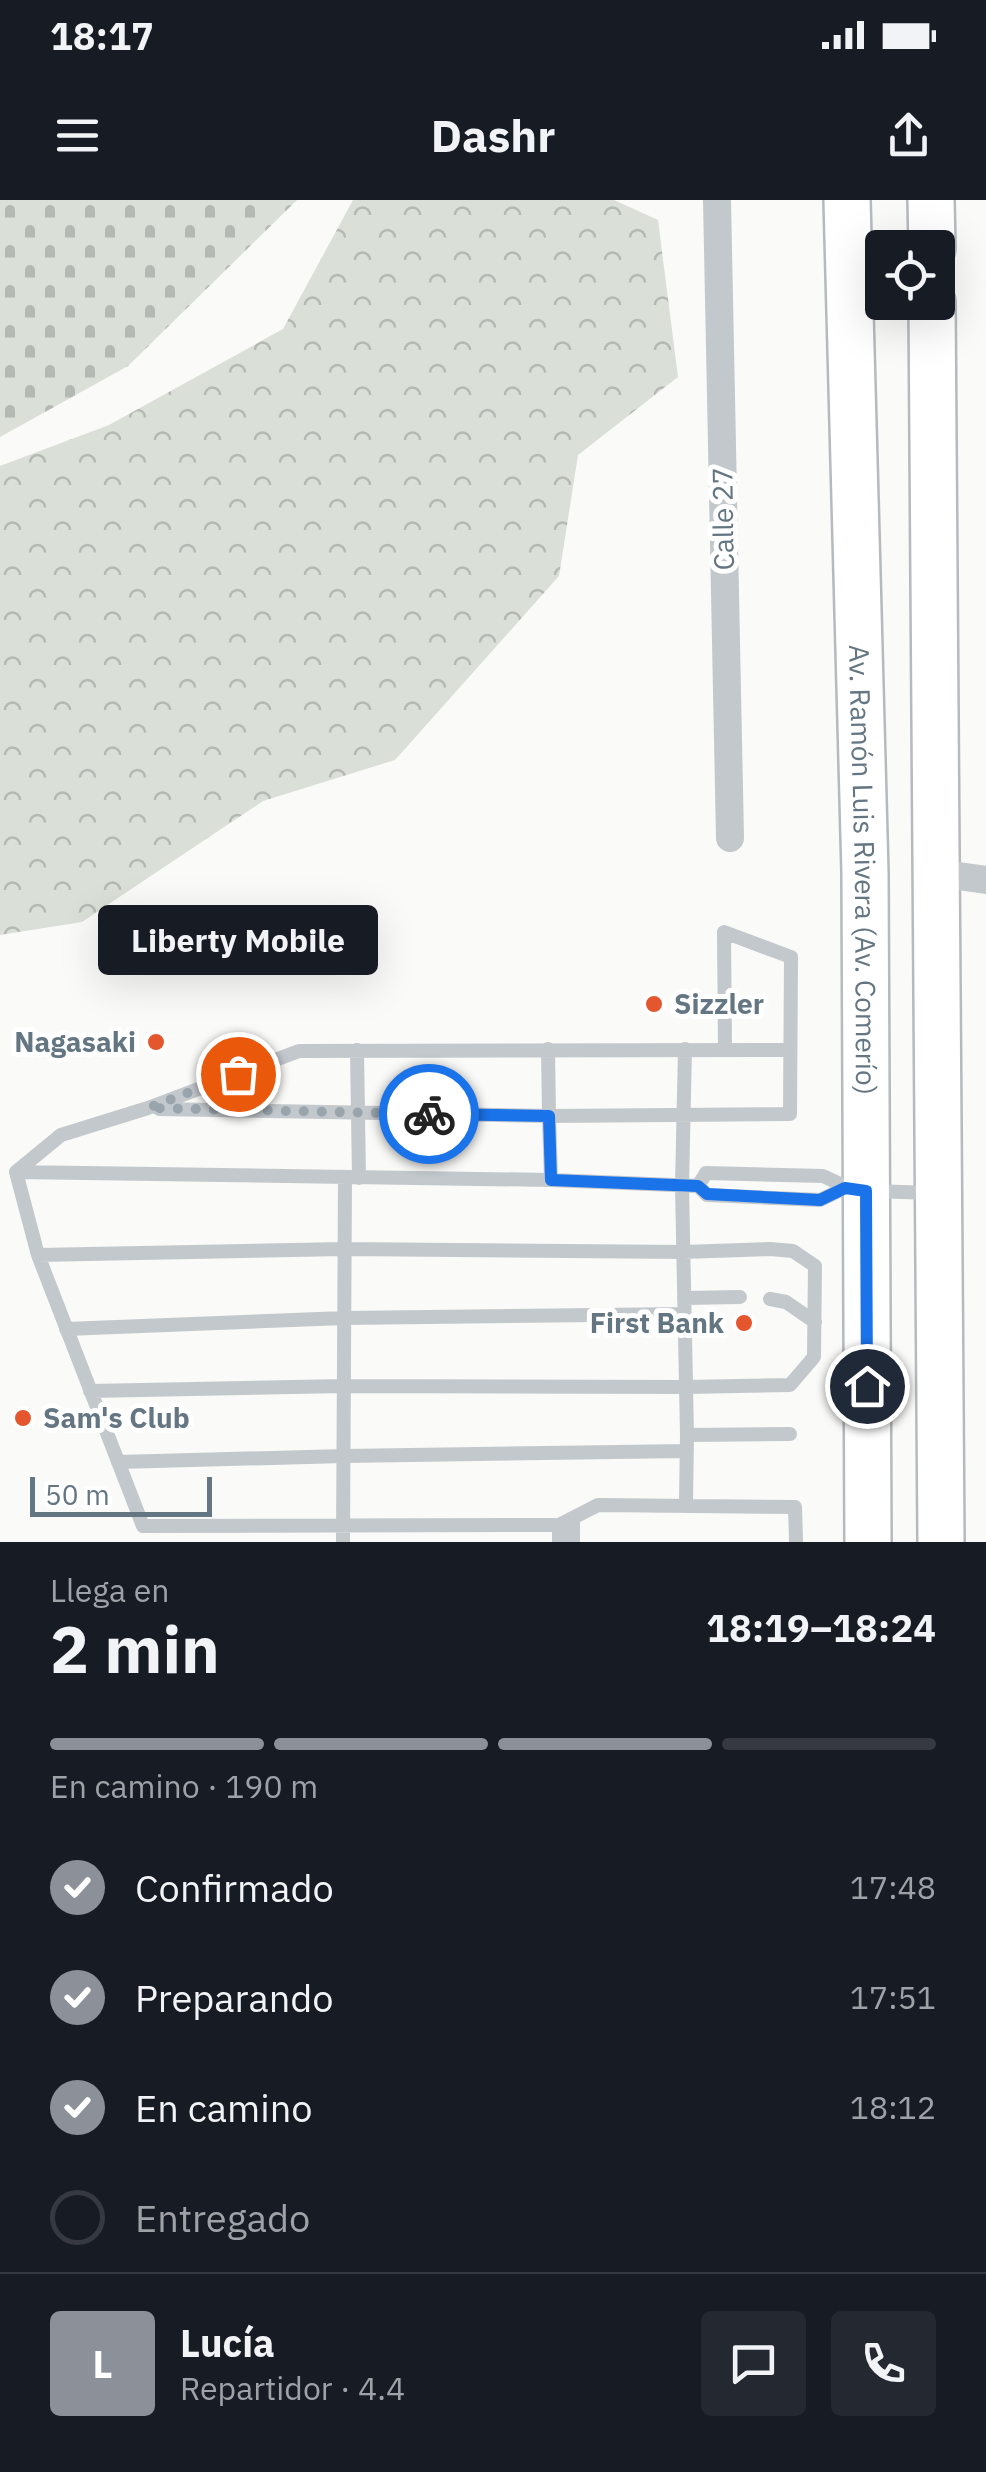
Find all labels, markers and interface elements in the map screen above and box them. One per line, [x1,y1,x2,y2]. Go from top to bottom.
text: 18:17 [50,11,154,60]
text: Dashr [431,106,555,164]
icon: menu [50,108,105,163]
icon: share [881,108,936,163]
map controls [865,230,955,320]
button: locate [865,230,955,320]
street label: Calle 27 [703,467,742,571]
street label: Av. Ramón Luis Rivera (Av. Comerío) [841,644,885,1095]
callout: Liberty Mobile [98,904,378,974]
text: Liberty Mobile [131,919,345,961]
place label: Sizzler [674,985,764,1022]
marker: Sizzler [643,993,665,1015]
place label: Nagasaki [14,1023,136,1060]
marker: Nagasaki [145,1031,167,1053]
pin [196,1032,281,1117]
icon: bag [211,1047,266,1102]
courier [379,1064,479,1164]
icon: bike [402,1087,457,1142]
place label: First Bank [590,1304,725,1341]
marker: First Bank [733,1312,755,1334]
pin [825,1344,910,1429]
icon: home [840,1359,895,1414]
place label: Sam's Club [43,1399,190,1436]
marker: Sam's Club [12,1407,34,1429]
scale bar [30,1472,212,1516]
text: 50 m [45,1476,110,1513]
text: Llega en [50,1569,170,1611]
text: 18:19–18:24 [706,1603,936,1652]
text: 2 min [50,1606,220,1691]
text: En camino · 190 m [50,1765,318,1807]
icon: check [50,1860,105,1915]
text: Confirmado [135,1863,334,1912]
text: 17:48 [850,1866,936,1908]
icon: check [50,1970,105,2025]
text: Preparando [135,1973,334,2022]
text: 17:51 [850,1976,936,2018]
icon: check [50,2080,105,2135]
text: En camino [135,2083,313,2132]
text: 18:12 [850,2086,936,2128]
text: Entregado [135,2193,310,2242]
button: chat [701,2311,806,2416]
button: phone [831,2311,936,2416]
text: Lucía [180,2318,275,2367]
text: L [92,2339,113,2388]
text: Repartidor · 4.4 [180,2367,405,2409]

